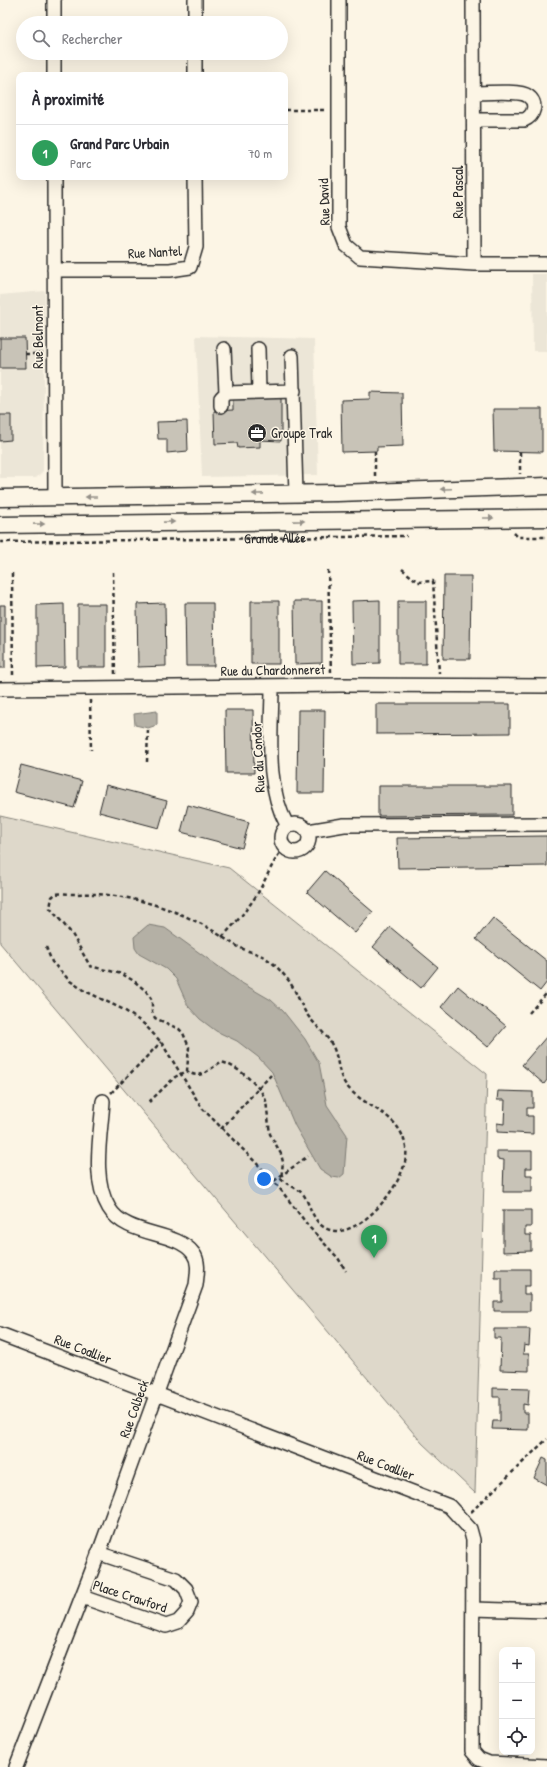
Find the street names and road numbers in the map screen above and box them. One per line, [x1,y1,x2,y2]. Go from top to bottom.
street label: Rue Pascal [448,165,467,219]
street label: Rue David [313,178,334,226]
street label: Rue Nantel [127,241,183,262]
street label: Rue Belmont [28,305,47,369]
street label: Grande Allée [244,527,307,547]
street label: Rue du Chardonneret [221,659,326,680]
street label: Rue du Condor [246,720,269,793]
street label: Rue Coallier [52,1329,115,1368]
street label: Rue Colbeck [114,1377,153,1440]
street label: Rue Coallier [355,1445,418,1484]
street label: Place Crawford [91,1575,170,1617]

